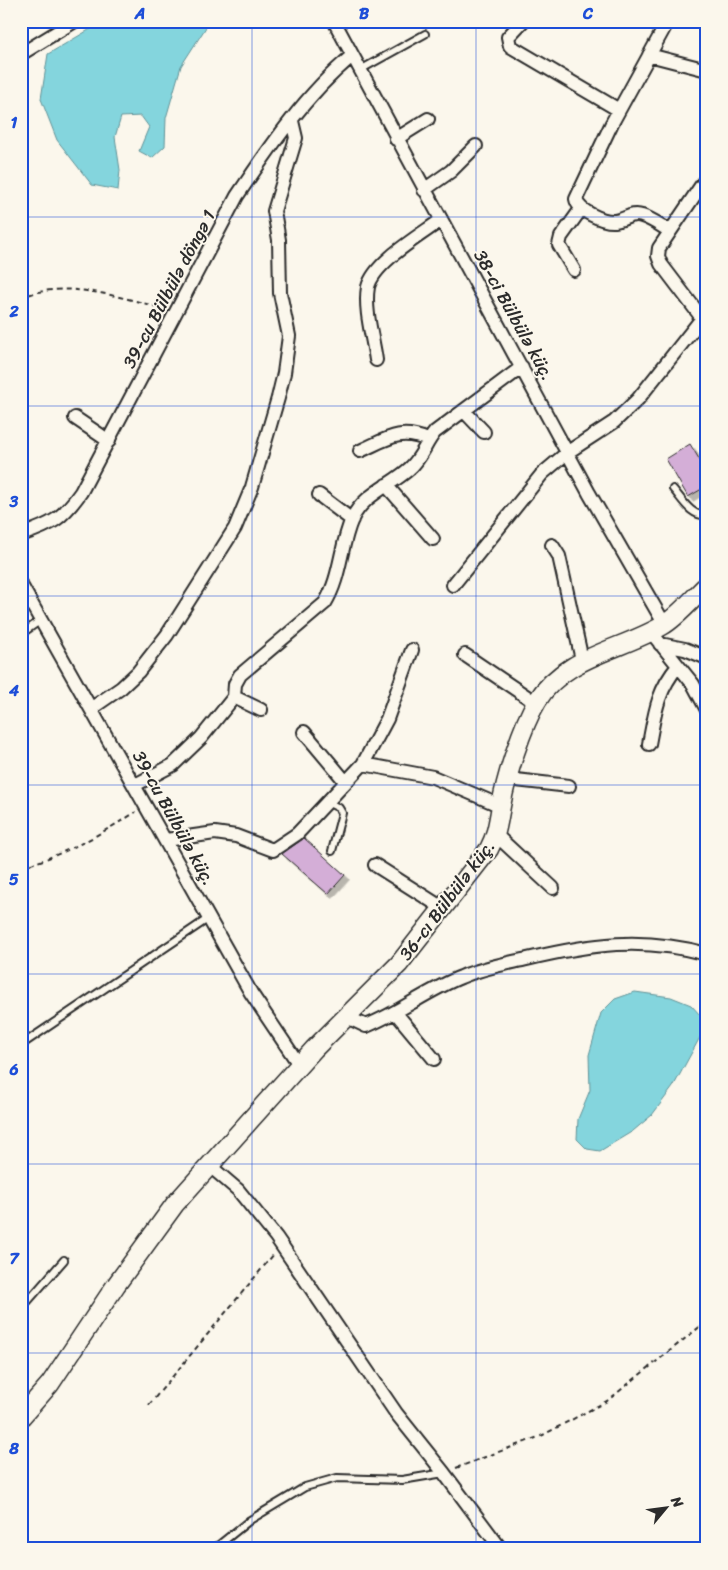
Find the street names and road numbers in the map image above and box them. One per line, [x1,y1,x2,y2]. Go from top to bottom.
street label: 39-cu Bülbülə döngə 1 [114,203,225,374]
street label: 38-ci Bülbülə küç. [465,243,563,387]
street label: 39-cu Bülbülə küç. [123,744,225,892]
street label: 36-cı Bülbülə küç. [391,832,503,968]

